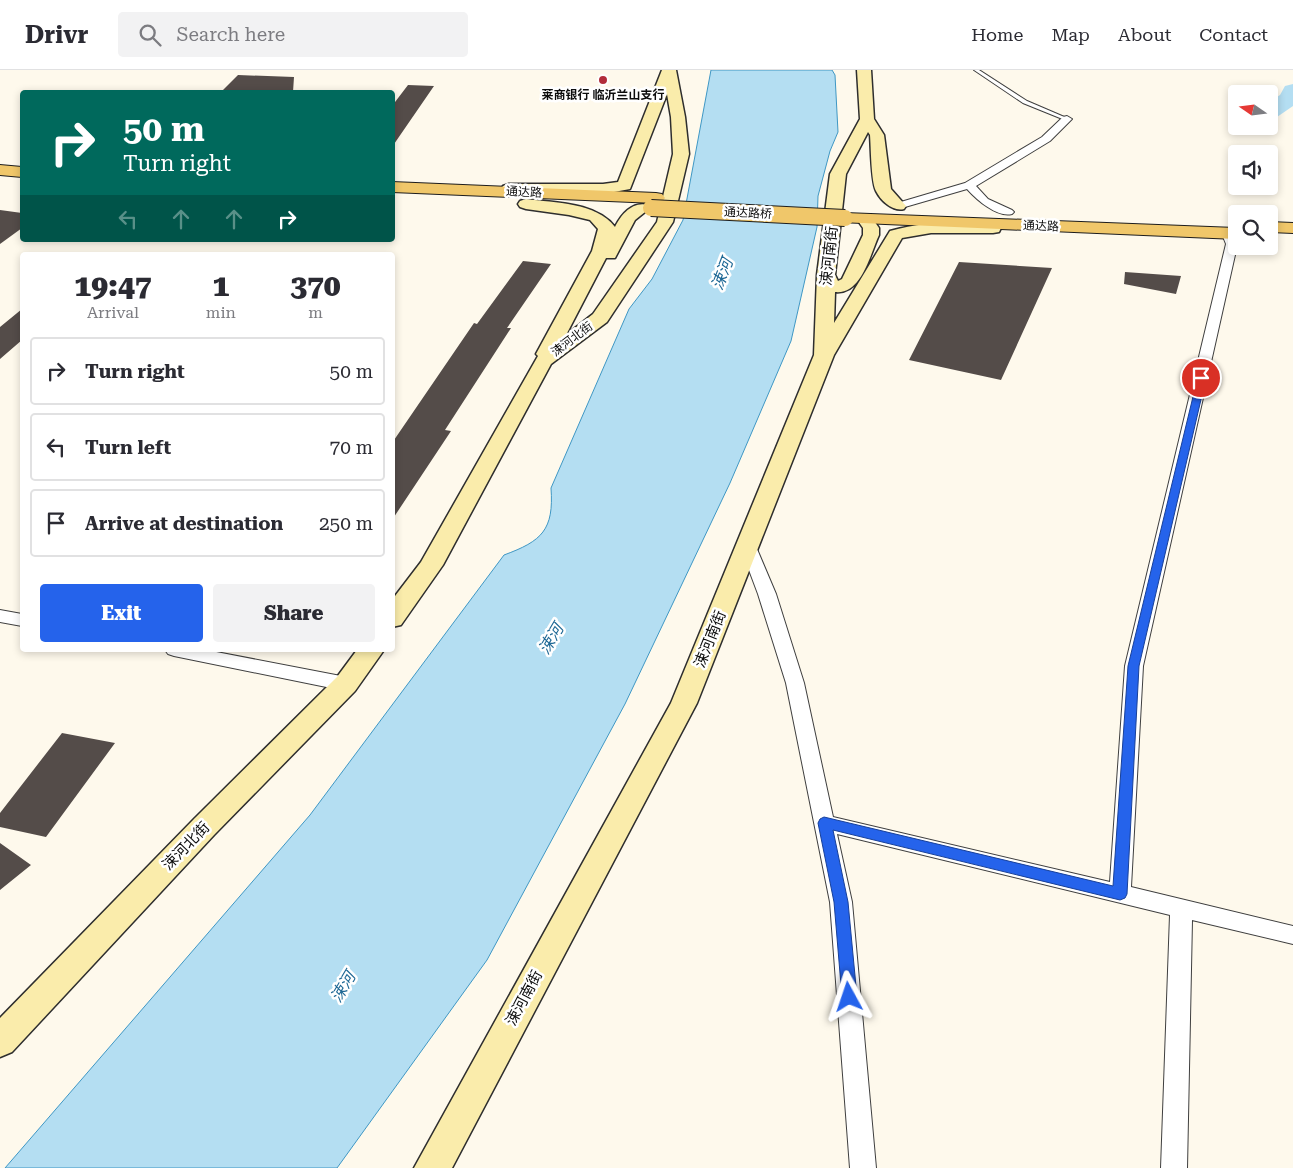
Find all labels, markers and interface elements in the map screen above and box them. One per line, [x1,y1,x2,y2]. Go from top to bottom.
search box [118,12,468,57]
text: Drivr [25,21,88,49]
icon: search [136,21,164,49]
text: Search here [176,23,285,46]
text: Home [971,24,1023,45]
text: Map [1051,24,1090,45]
text: About [1118,24,1171,45]
text: Contact [1199,24,1268,45]
marker: 莱商银行 临沂兰山支行 [597,74,609,86]
north arrow [1228,85,1278,135]
map controls [1228,85,1278,255]
place label: 莱商银行 临沂兰山支行 [541,88,665,102]
text: 50 m [123,109,205,150]
icon: right [40,110,105,175]
button: sound [1228,145,1278,195]
text: Turn right [123,151,231,176]
street label: 通达路 [506,184,542,200]
icon: left [114,205,142,233]
icon: ahead [167,205,195,233]
icon: ahead [220,205,248,233]
icon: right [273,205,301,233]
street label: 通达路桥 [724,205,772,221]
button: search [1228,205,1278,255]
street label: 通达路 [1023,218,1059,234]
street label: 涑河南街 [817,225,841,287]
water label: 涑河 [707,253,738,292]
text: 19:47 [74,268,152,303]
text: 1 [212,268,229,303]
text: 370 [290,268,341,303]
text: Arrival [87,303,139,322]
text: min [206,303,236,322]
text: m [308,303,323,322]
street label: 涑河北街 [549,319,595,359]
icon: right [42,357,70,385]
pin [1180,357,1222,399]
text: Turn right [85,360,185,383]
text: 50 m [330,360,373,383]
icon: arrive [1187,364,1215,392]
icon: left [42,433,70,461]
text: Turn left [85,436,171,459]
text: 70 m [330,436,373,459]
icon: arrive [42,509,70,537]
text: Arrive at destination [85,512,283,535]
text: 250 m [319,512,373,535]
button: Exit [40,584,203,642]
button: Share [213,584,375,642]
street label: 涑河南街 [690,608,730,670]
water label: 涑河 [535,618,569,658]
street label: 涑河北街 [159,818,213,874]
water label: 涑河 [327,966,361,1006]
street label: 涑河南街 [502,967,546,1029]
position arrow [822,970,874,1022]

